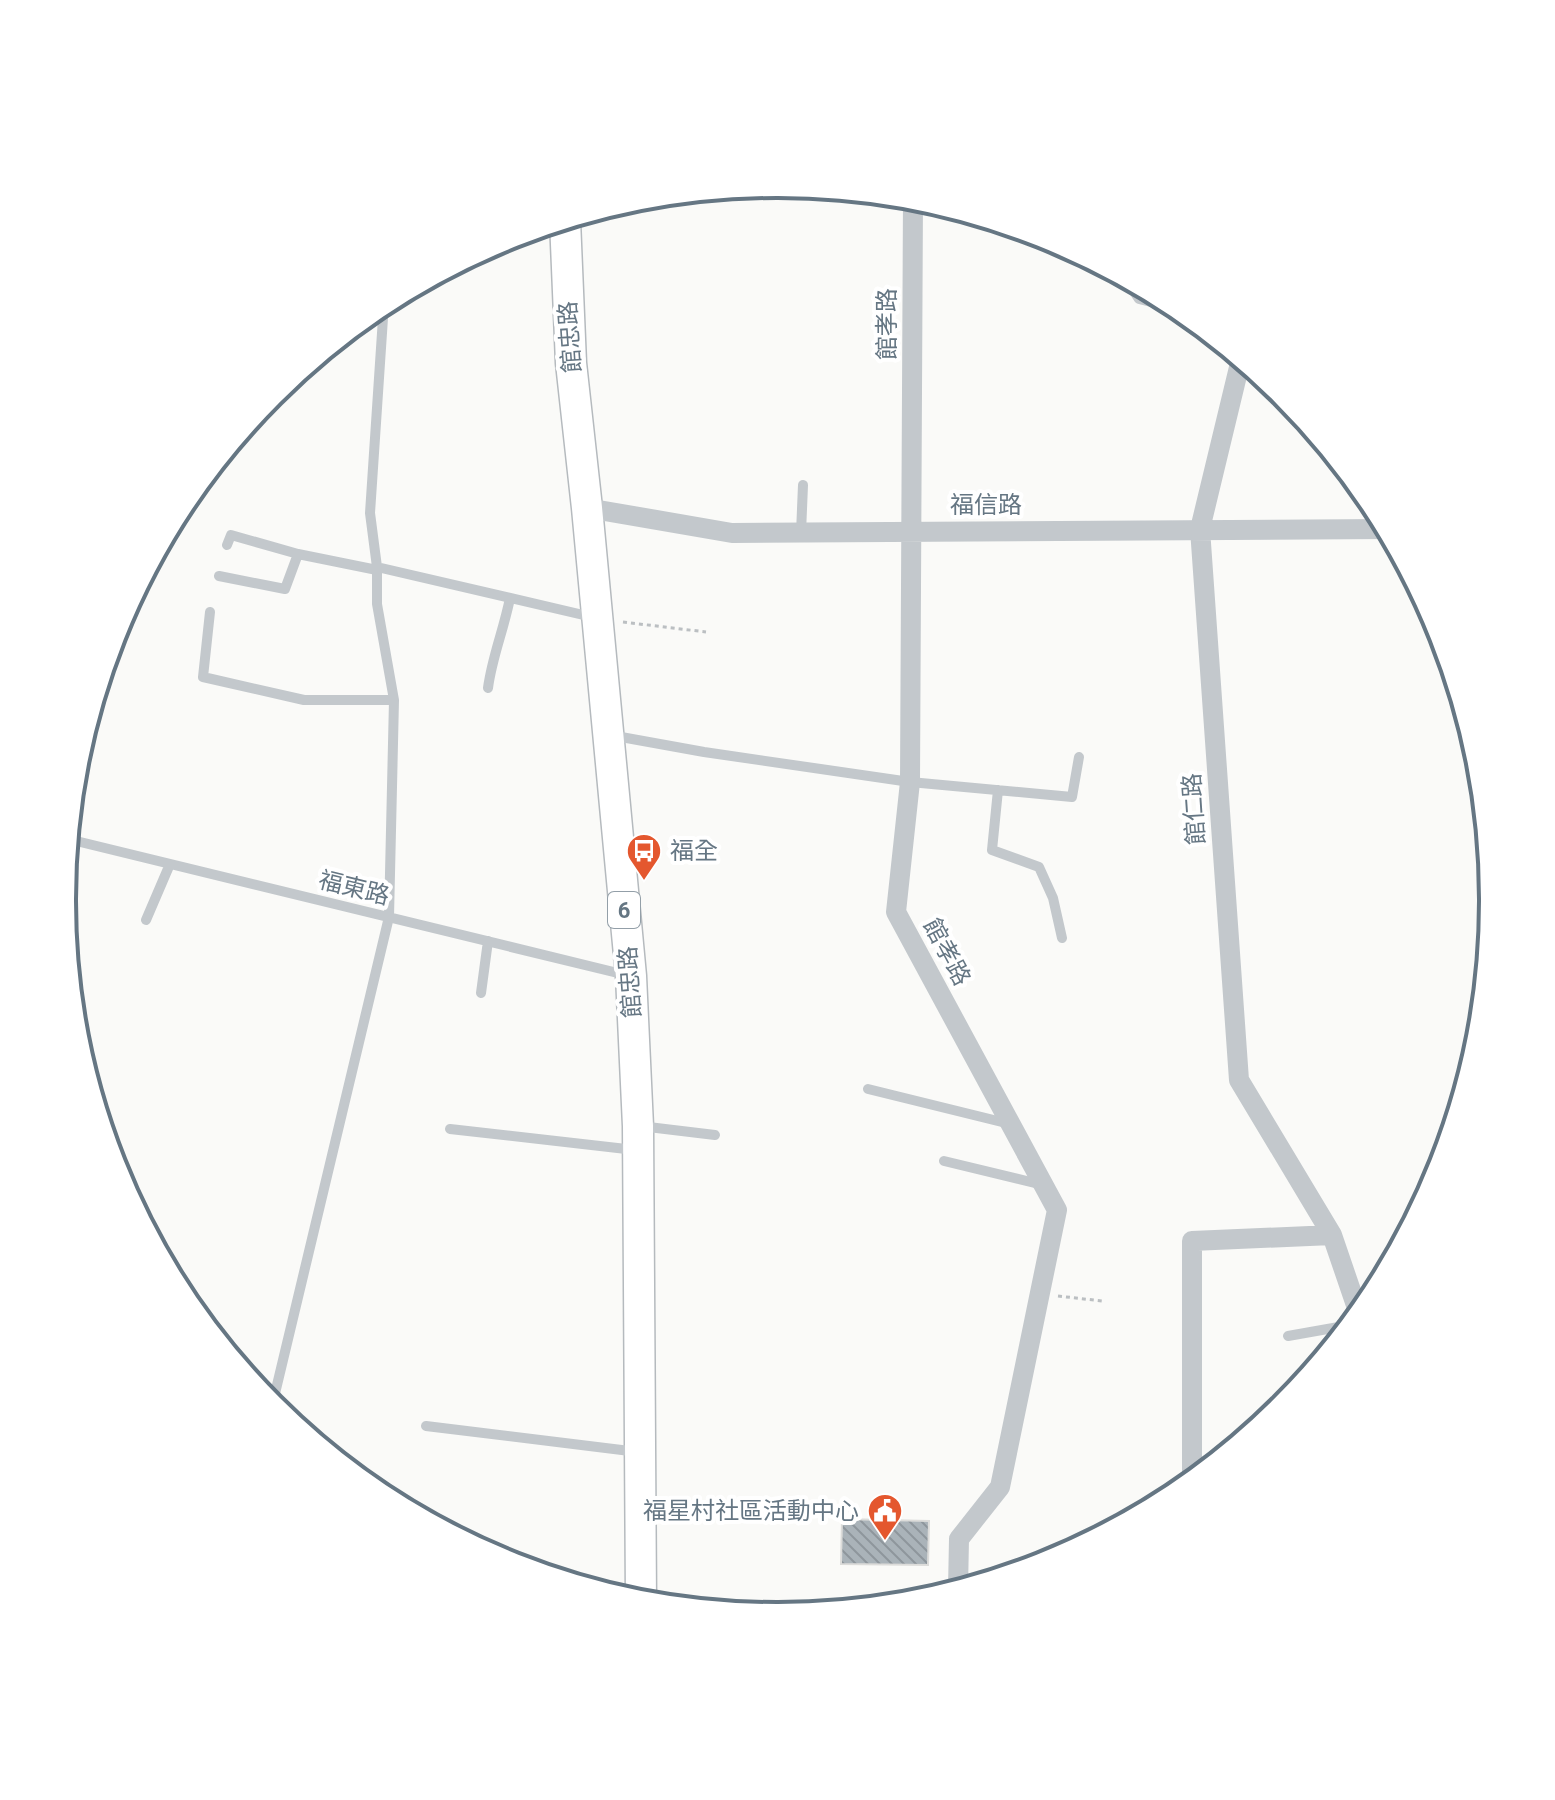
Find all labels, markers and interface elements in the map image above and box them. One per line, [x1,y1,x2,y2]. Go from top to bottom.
street label: 館孝路 [873,288,901,360]
street label: 館忠路 [554,300,586,374]
street label: 福信路 [950,491,1022,519]
street label: 館仁路 [1178,772,1210,846]
bus stop icon: 福全 [625,832,663,882]
place label: 福全 [670,837,718,865]
street label: 福東路 [316,866,392,910]
road number: 6 [608,892,640,928]
street label: 館孝路 [918,914,976,990]
street label: 館忠路 [614,945,646,1019]
public building icon: 福星村社區活動中心 [866,1492,904,1542]
place label: 福星村社區活動中心 [643,1497,859,1525]

